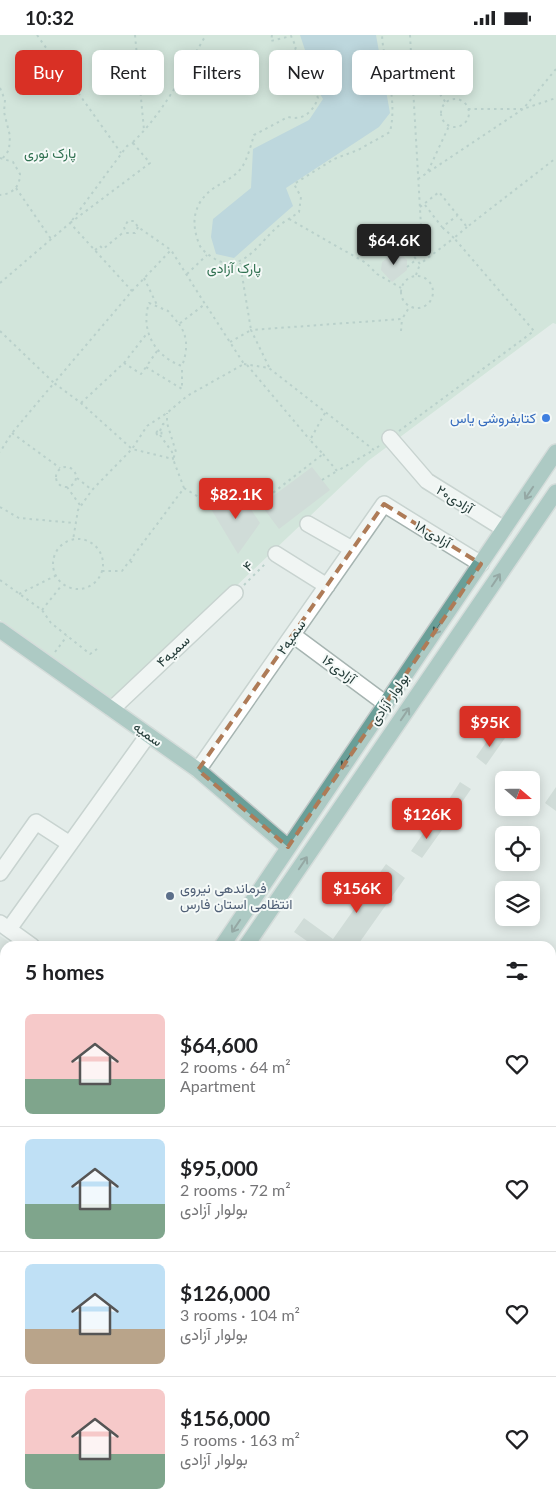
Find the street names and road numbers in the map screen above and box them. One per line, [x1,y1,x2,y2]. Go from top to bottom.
street label: آزادی۲۰ [433,481,478,518]
street label: آزادی۱۸ [412,516,456,553]
street label: ۴ [239,557,256,575]
street label: ۲سمیه [273,616,309,657]
street label: سمیه۴ [152,631,193,670]
street label: آزادی۱۶ [319,650,361,689]
street label: بولوار آزادی [365,669,413,729]
street label: سمیه [131,718,166,750]

